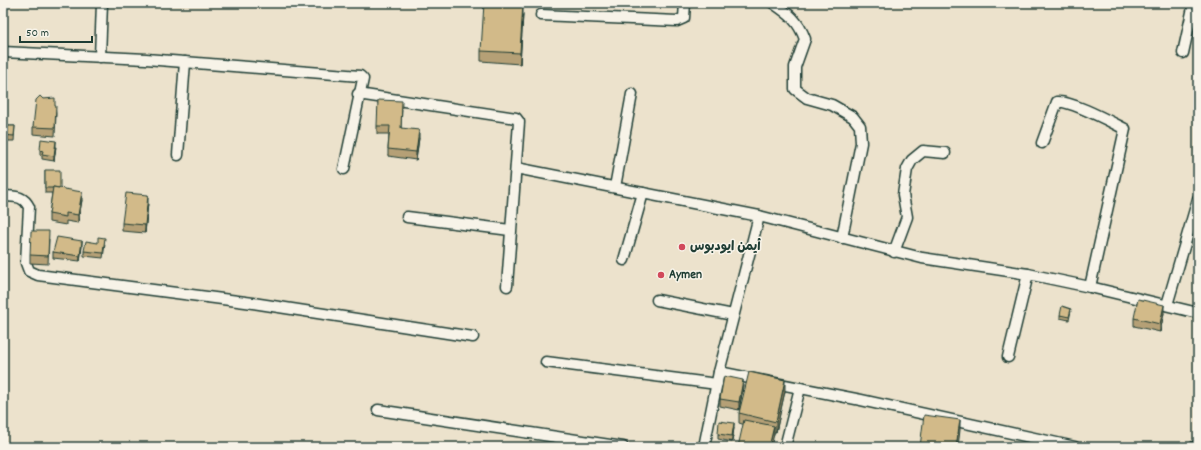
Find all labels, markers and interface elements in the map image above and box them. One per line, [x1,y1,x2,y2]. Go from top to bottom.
scale bar [20,18,92,44]
text: 50 m [26,25,49,42]
place label: أيمن ايودبوس [690,237,761,257]
marker: أيمن ايودبوس [677,242,687,252]
place label: Aymen [669,266,702,285]
marker: Aymen [656,270,666,280]

